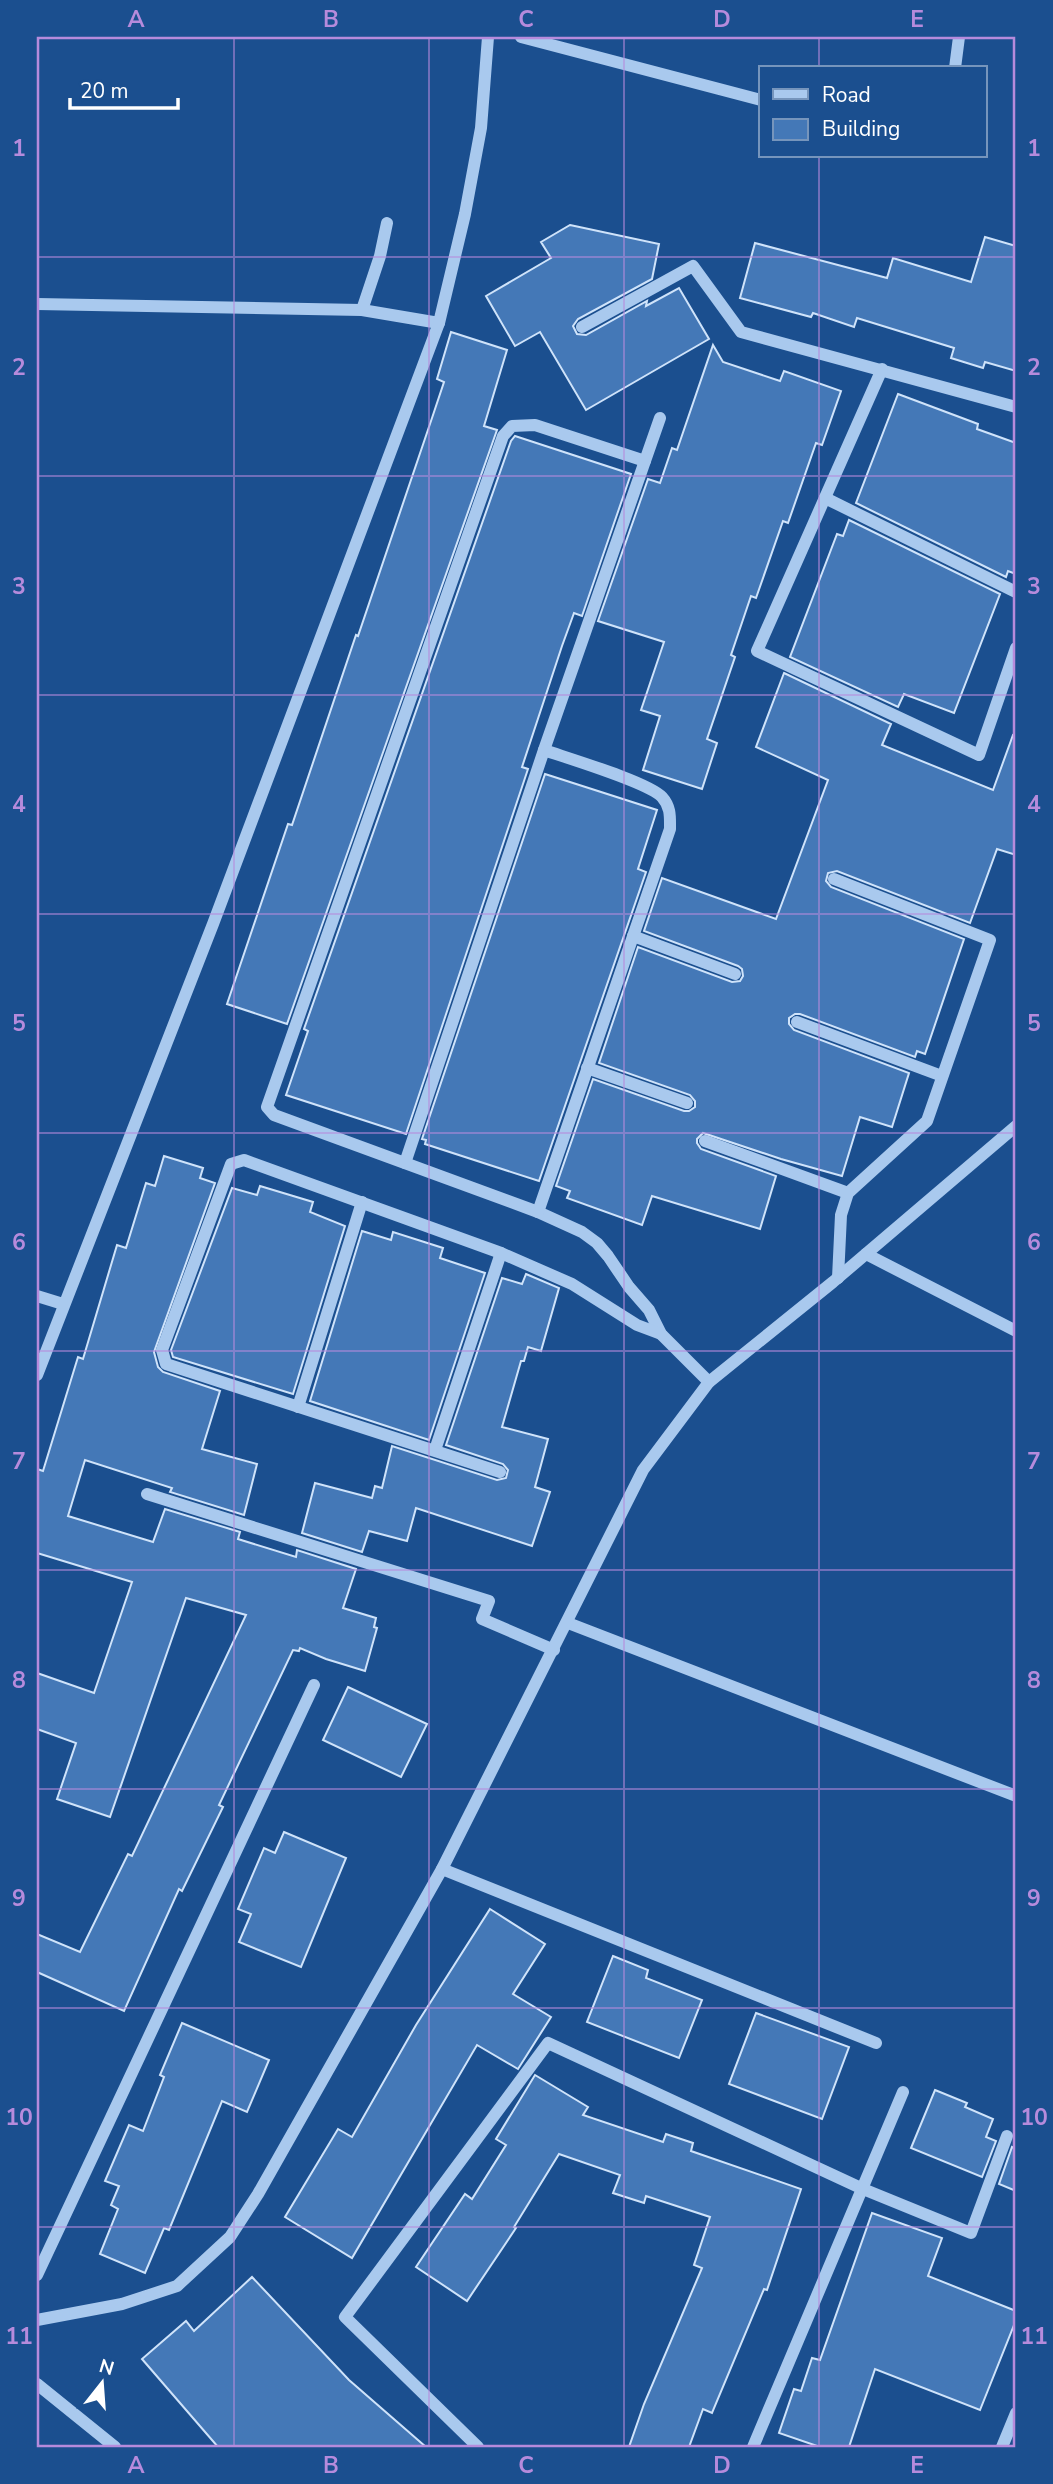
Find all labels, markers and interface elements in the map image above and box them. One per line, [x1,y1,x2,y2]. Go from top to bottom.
text: A [127,4,145,35]
text: B [323,4,339,35]
text: C [518,4,534,35]
text: D [713,4,731,35]
text: E [910,4,924,35]
scale bar [70,66,178,110]
legend [759,66,986,158]
text: 20 m [80,77,129,105]
text: Road [822,81,871,109]
text: Building [822,115,900,143]
text: 1 [12,133,26,164]
text: 1 [1027,133,1041,164]
text: 2 [12,352,26,383]
text: 2 [1027,352,1041,383]
text: 3 [12,571,26,602]
text: 3 [1027,571,1041,602]
text: 4 [12,789,26,820]
text: 4 [1027,789,1041,820]
text: 5 [12,1008,26,1039]
text: 5 [1027,1008,1041,1039]
text: 6 [12,1227,26,1258]
text: 6 [1027,1227,1041,1258]
text: 7 [12,1446,26,1477]
text: 7 [1027,1446,1041,1477]
text: 8 [12,1665,26,1696]
text: 8 [1027,1665,1041,1696]
text: 9 [12,1883,26,1914]
text: 9 [1027,1883,1041,1914]
text: 10 [5,2102,33,2133]
text: 10 [1020,2102,1048,2133]
text: 11 [5,2321,33,2352]
text: 11 [1020,2321,1048,2352]
north arrow [66,2348,136,2418]
text: N [96,2353,117,2382]
text: A [127,2450,145,2481]
text: B [323,2450,339,2481]
text: C [518,2450,534,2481]
text: D [713,2450,731,2481]
text: E [910,2450,924,2481]

